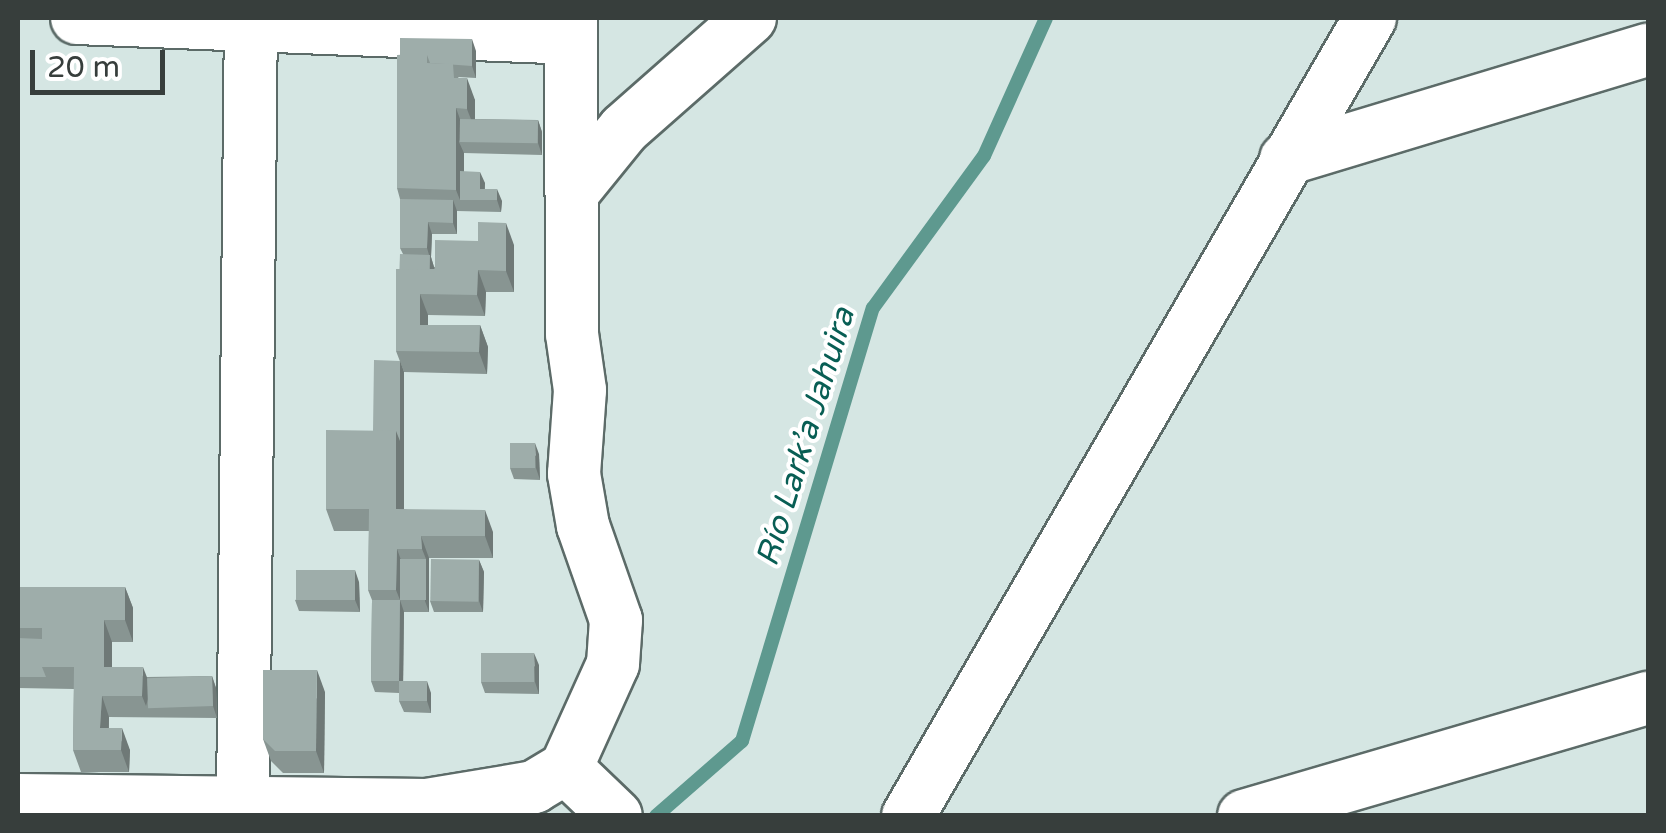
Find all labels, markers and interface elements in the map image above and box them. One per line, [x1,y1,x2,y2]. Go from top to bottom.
scale bar [35,30,170,92]
text: 20 m [47,49,120,86]
water label: Río Lark’a Jahuira [748,303,864,571]

